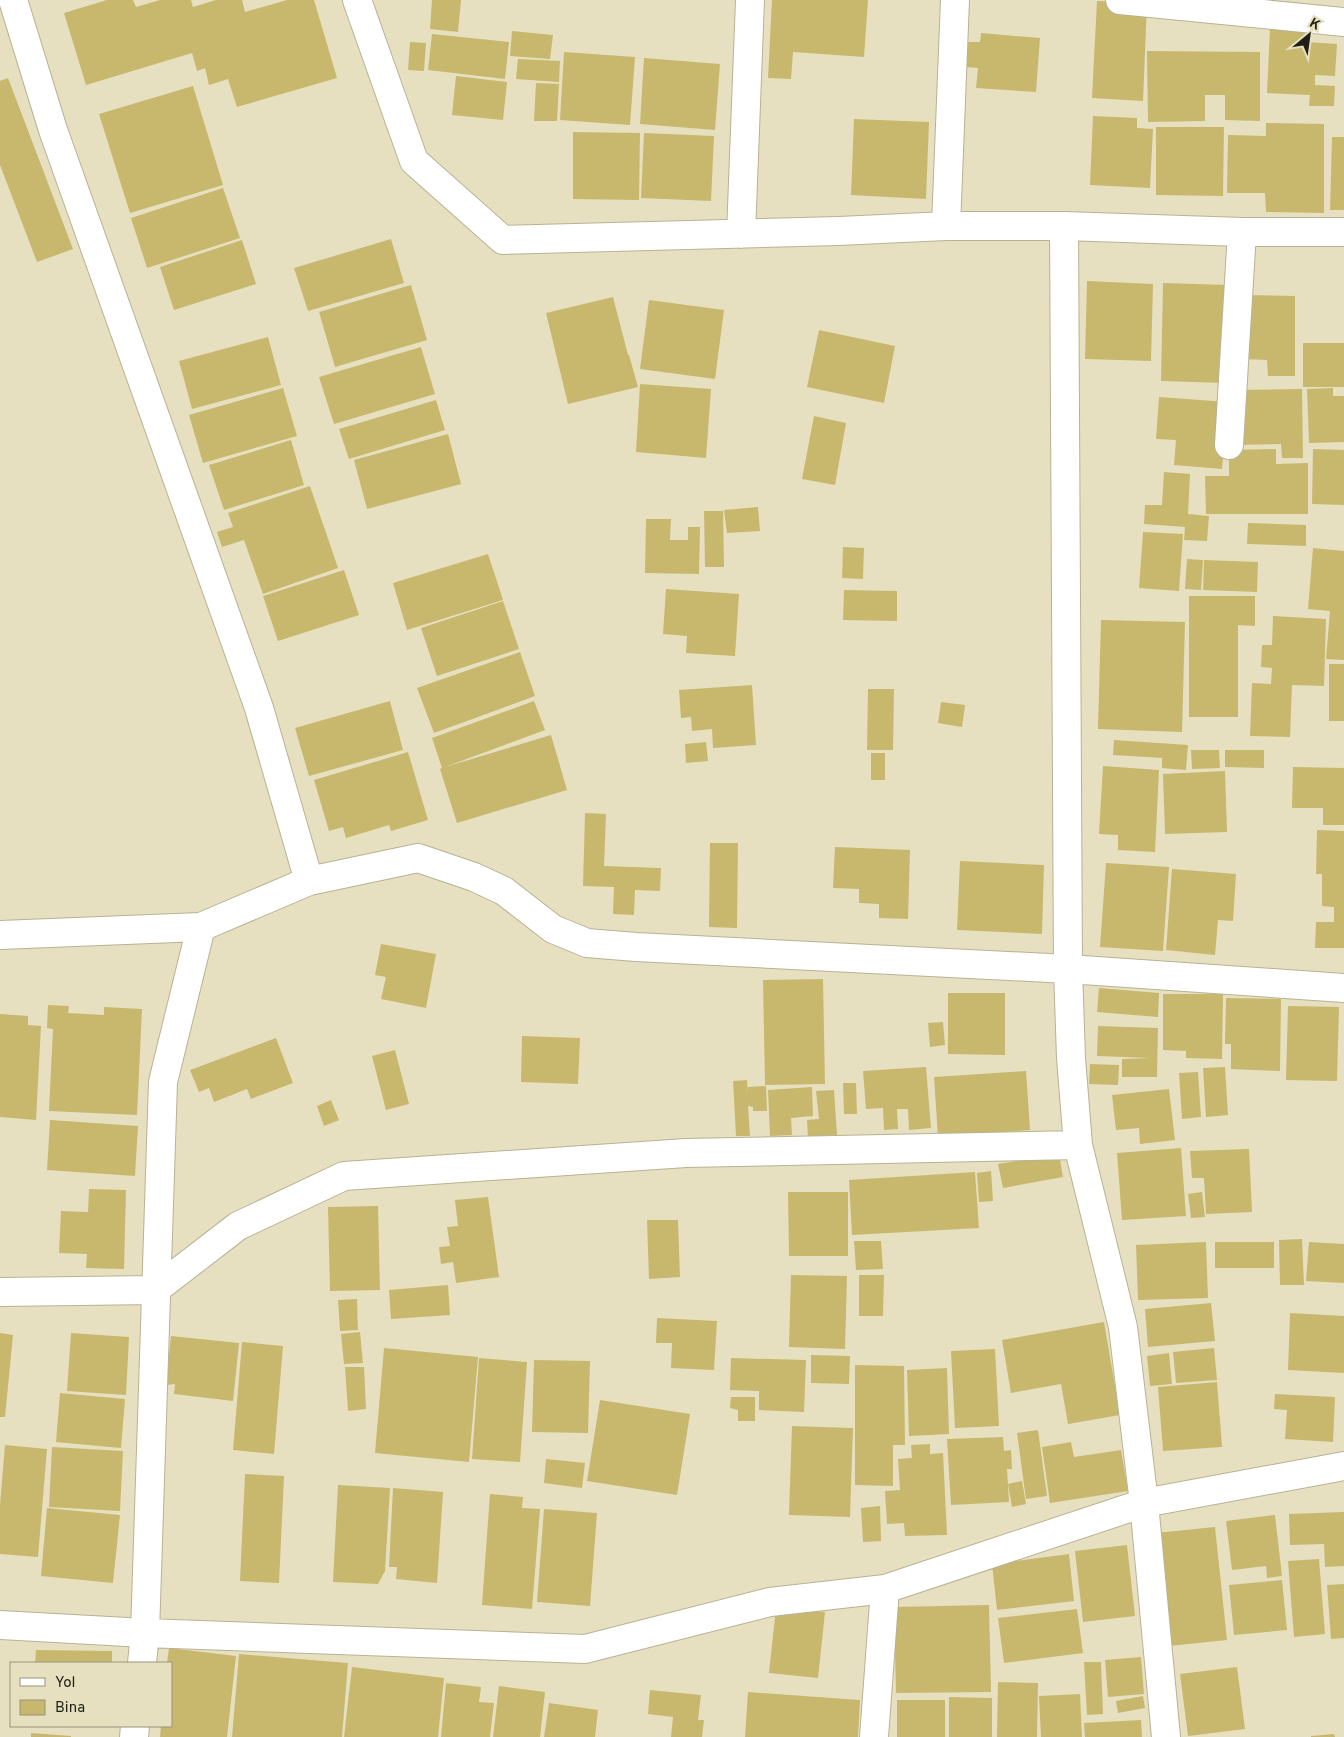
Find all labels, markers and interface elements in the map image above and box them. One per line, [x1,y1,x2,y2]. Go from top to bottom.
north arrow [1284,10,1334,60]
text: K [1306,15,1323,35]
legend [10,1662,172,1727]
text: Yol [55,1674,76,1693]
text: Bina [55,1699,85,1718]

